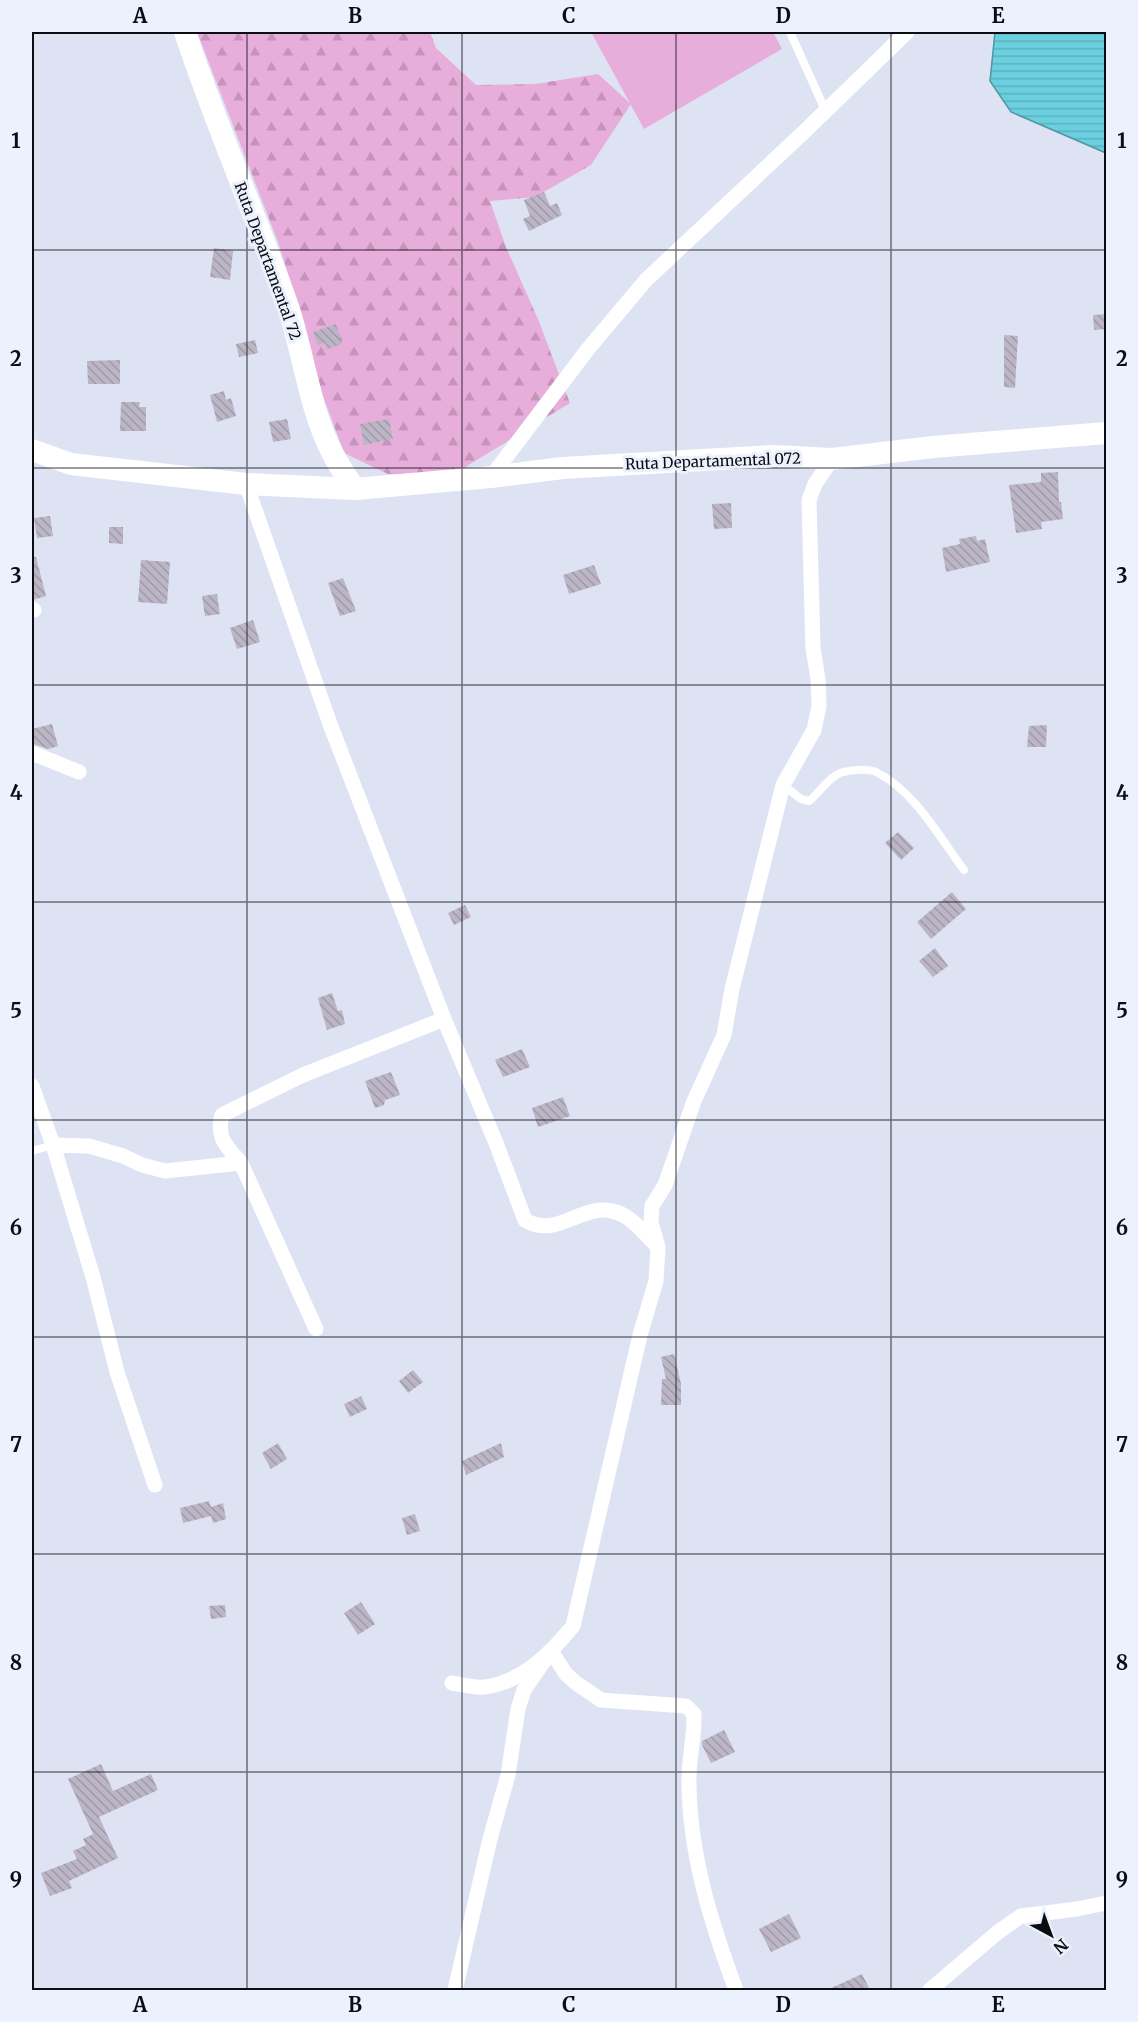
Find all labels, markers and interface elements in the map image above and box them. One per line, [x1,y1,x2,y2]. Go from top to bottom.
text: A [132,3,148,28]
text: B [348,3,362,28]
text: C [562,3,576,28]
text: D [775,3,791,28]
text: E [991,3,1005,28]
text: 1 [11,128,21,153]
text: 1 [1117,128,1127,153]
street label: Ruta Departamental 72 [231,179,305,343]
text: 2 [10,346,22,371]
text: 2 [1116,346,1128,371]
street label: Ruta Departamental 072 [625,448,801,474]
text: 3 [10,563,22,588]
text: 3 [1116,563,1128,588]
text: 4 [10,780,23,805]
text: 4 [1116,780,1129,805]
text: 5 [10,998,22,1023]
text: 5 [1116,998,1128,1023]
text: 6 [10,1215,22,1240]
text: 6 [1116,1215,1128,1240]
text: 7 [10,1432,22,1457]
text: 7 [1116,1432,1128,1457]
text: 8 [10,1650,22,1675]
text: 8 [1116,1650,1128,1675]
text: 9 [10,1867,22,1892]
text: 9 [1116,1867,1128,1892]
north arrow [1021,1905,1081,1965]
text: N [1049,1935,1072,1958]
text: A [132,1992,148,2017]
text: B [348,1992,362,2017]
text: C [562,1992,576,2017]
text: D [775,1992,791,2017]
text: E [991,1992,1005,2017]

